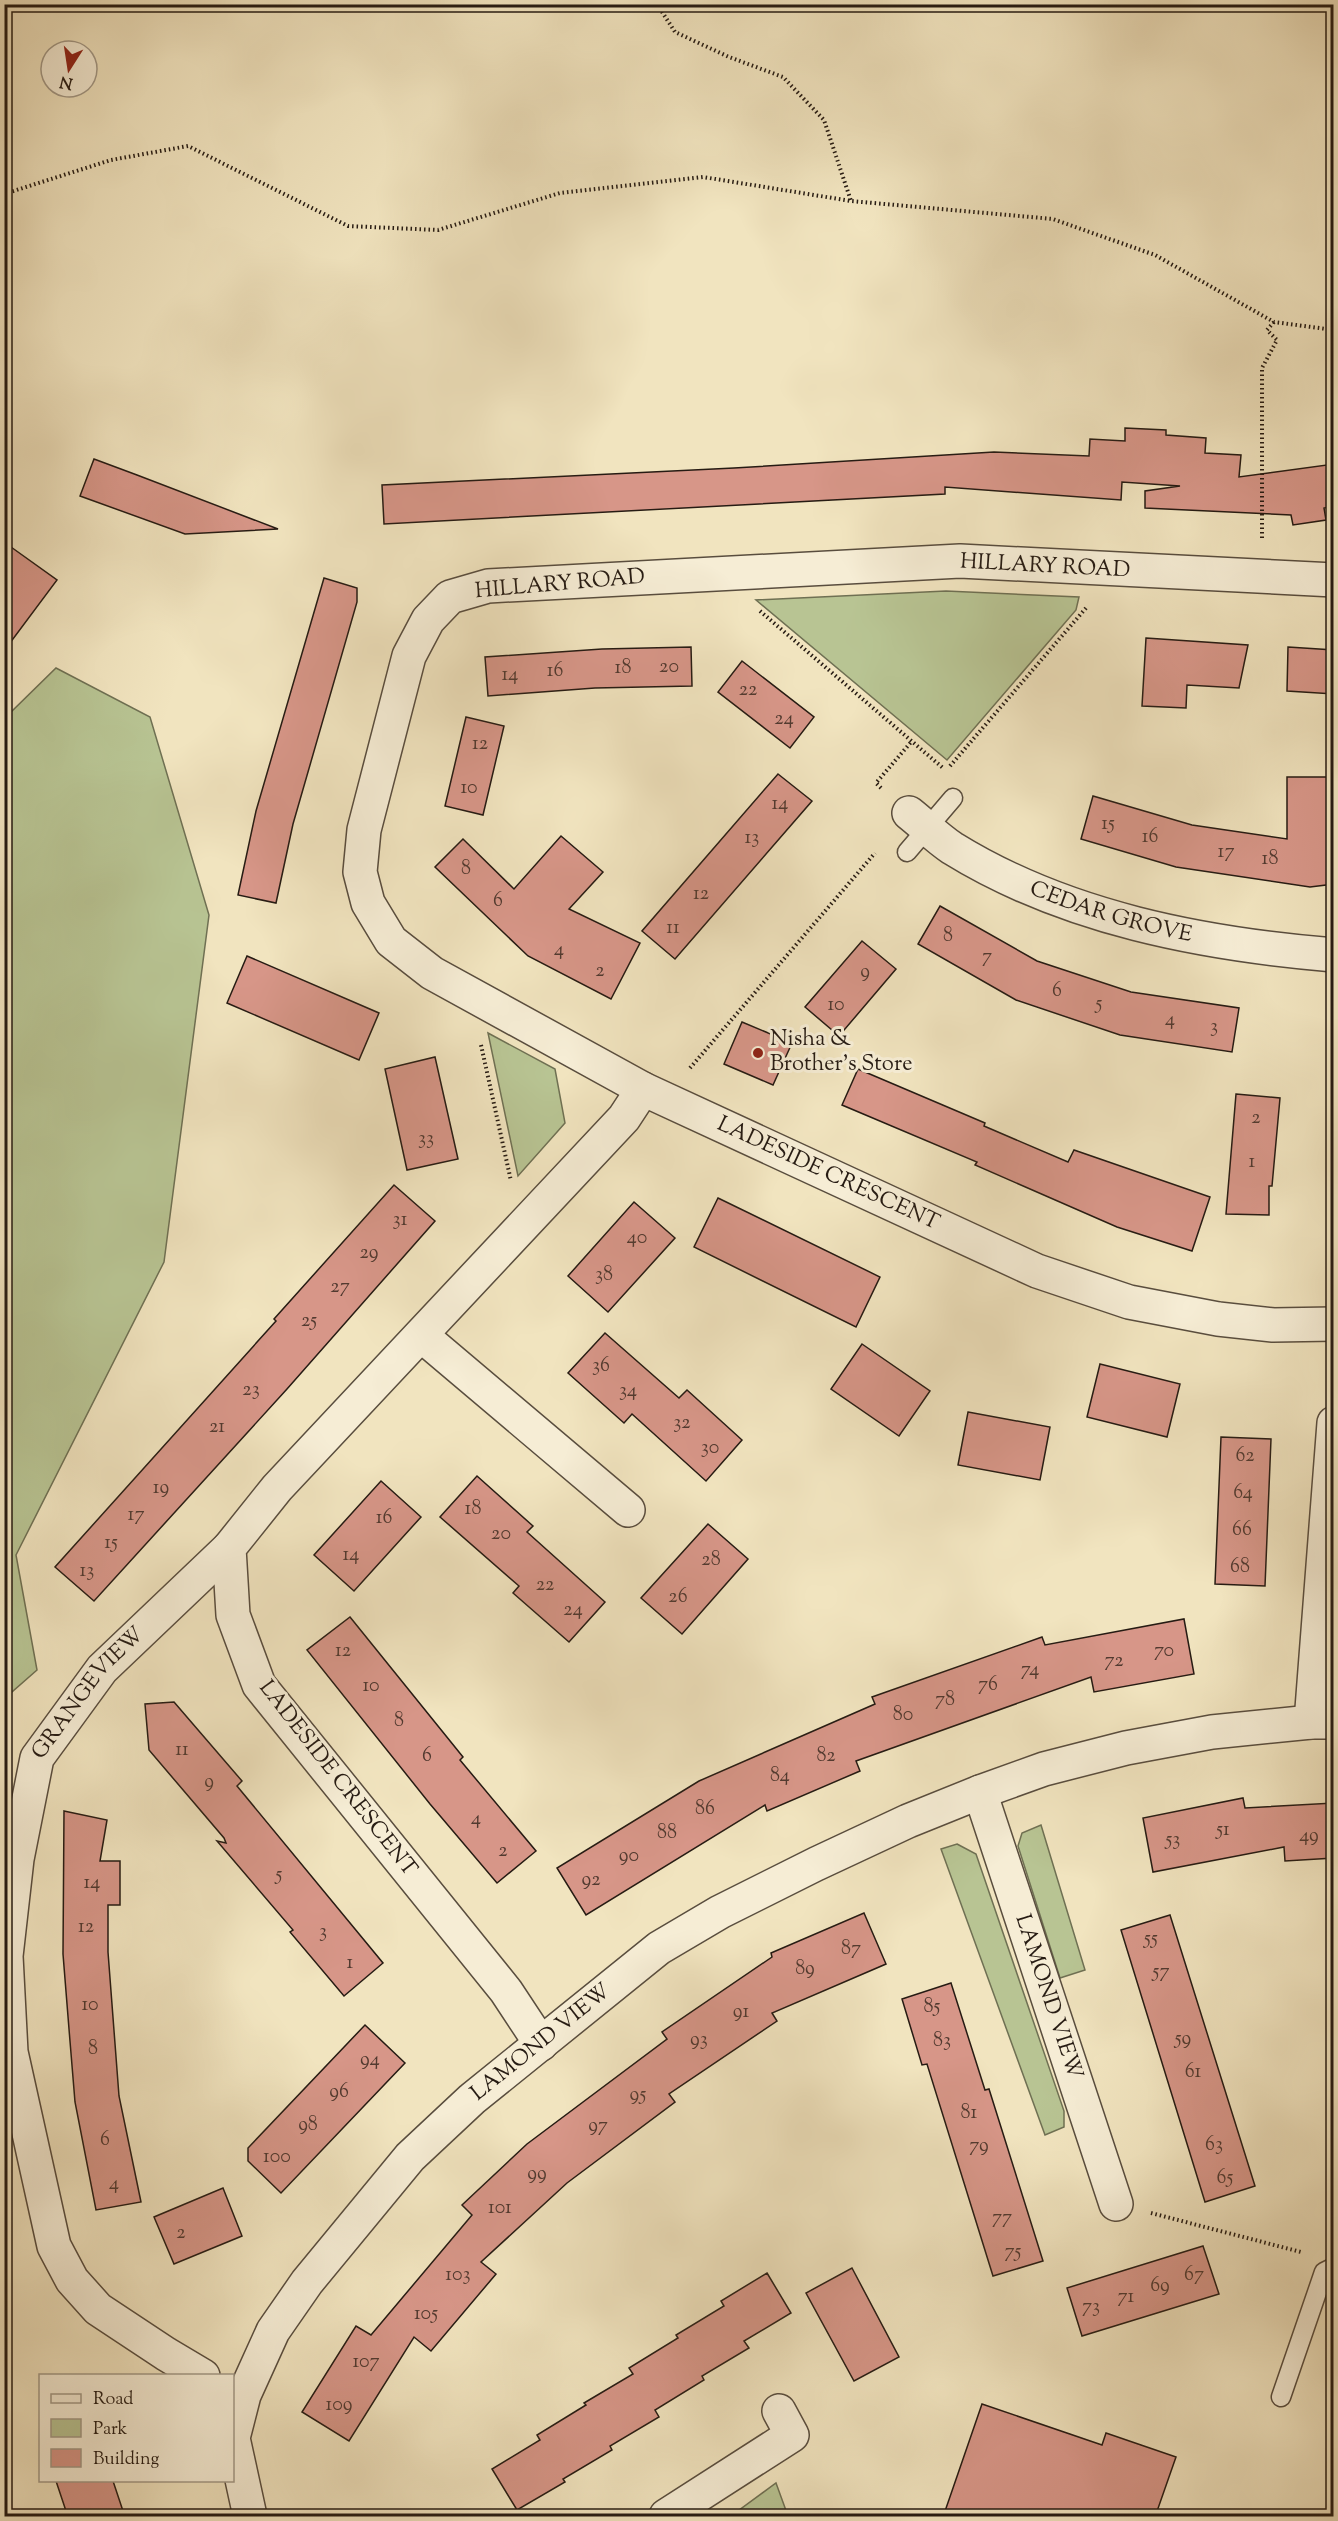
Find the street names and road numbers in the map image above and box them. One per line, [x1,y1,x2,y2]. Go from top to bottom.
street label: HILLARY ROAD [959,547,1131,587]
street label: HILLARY ROAD [474,562,646,608]
street label: CEDAR GROVE [1024,874,1195,952]
street label: LADESIDE CRESCENT [711,1109,945,1240]
street label: GRANGEVIEW [25,1620,152,1767]
street label: LADESIDE CRESCENT [250,1674,424,1884]
street label: LAMOND VIEW [1006,1910,1090,2084]
street label: LAMOND VIEW [464,1977,618,2110]

